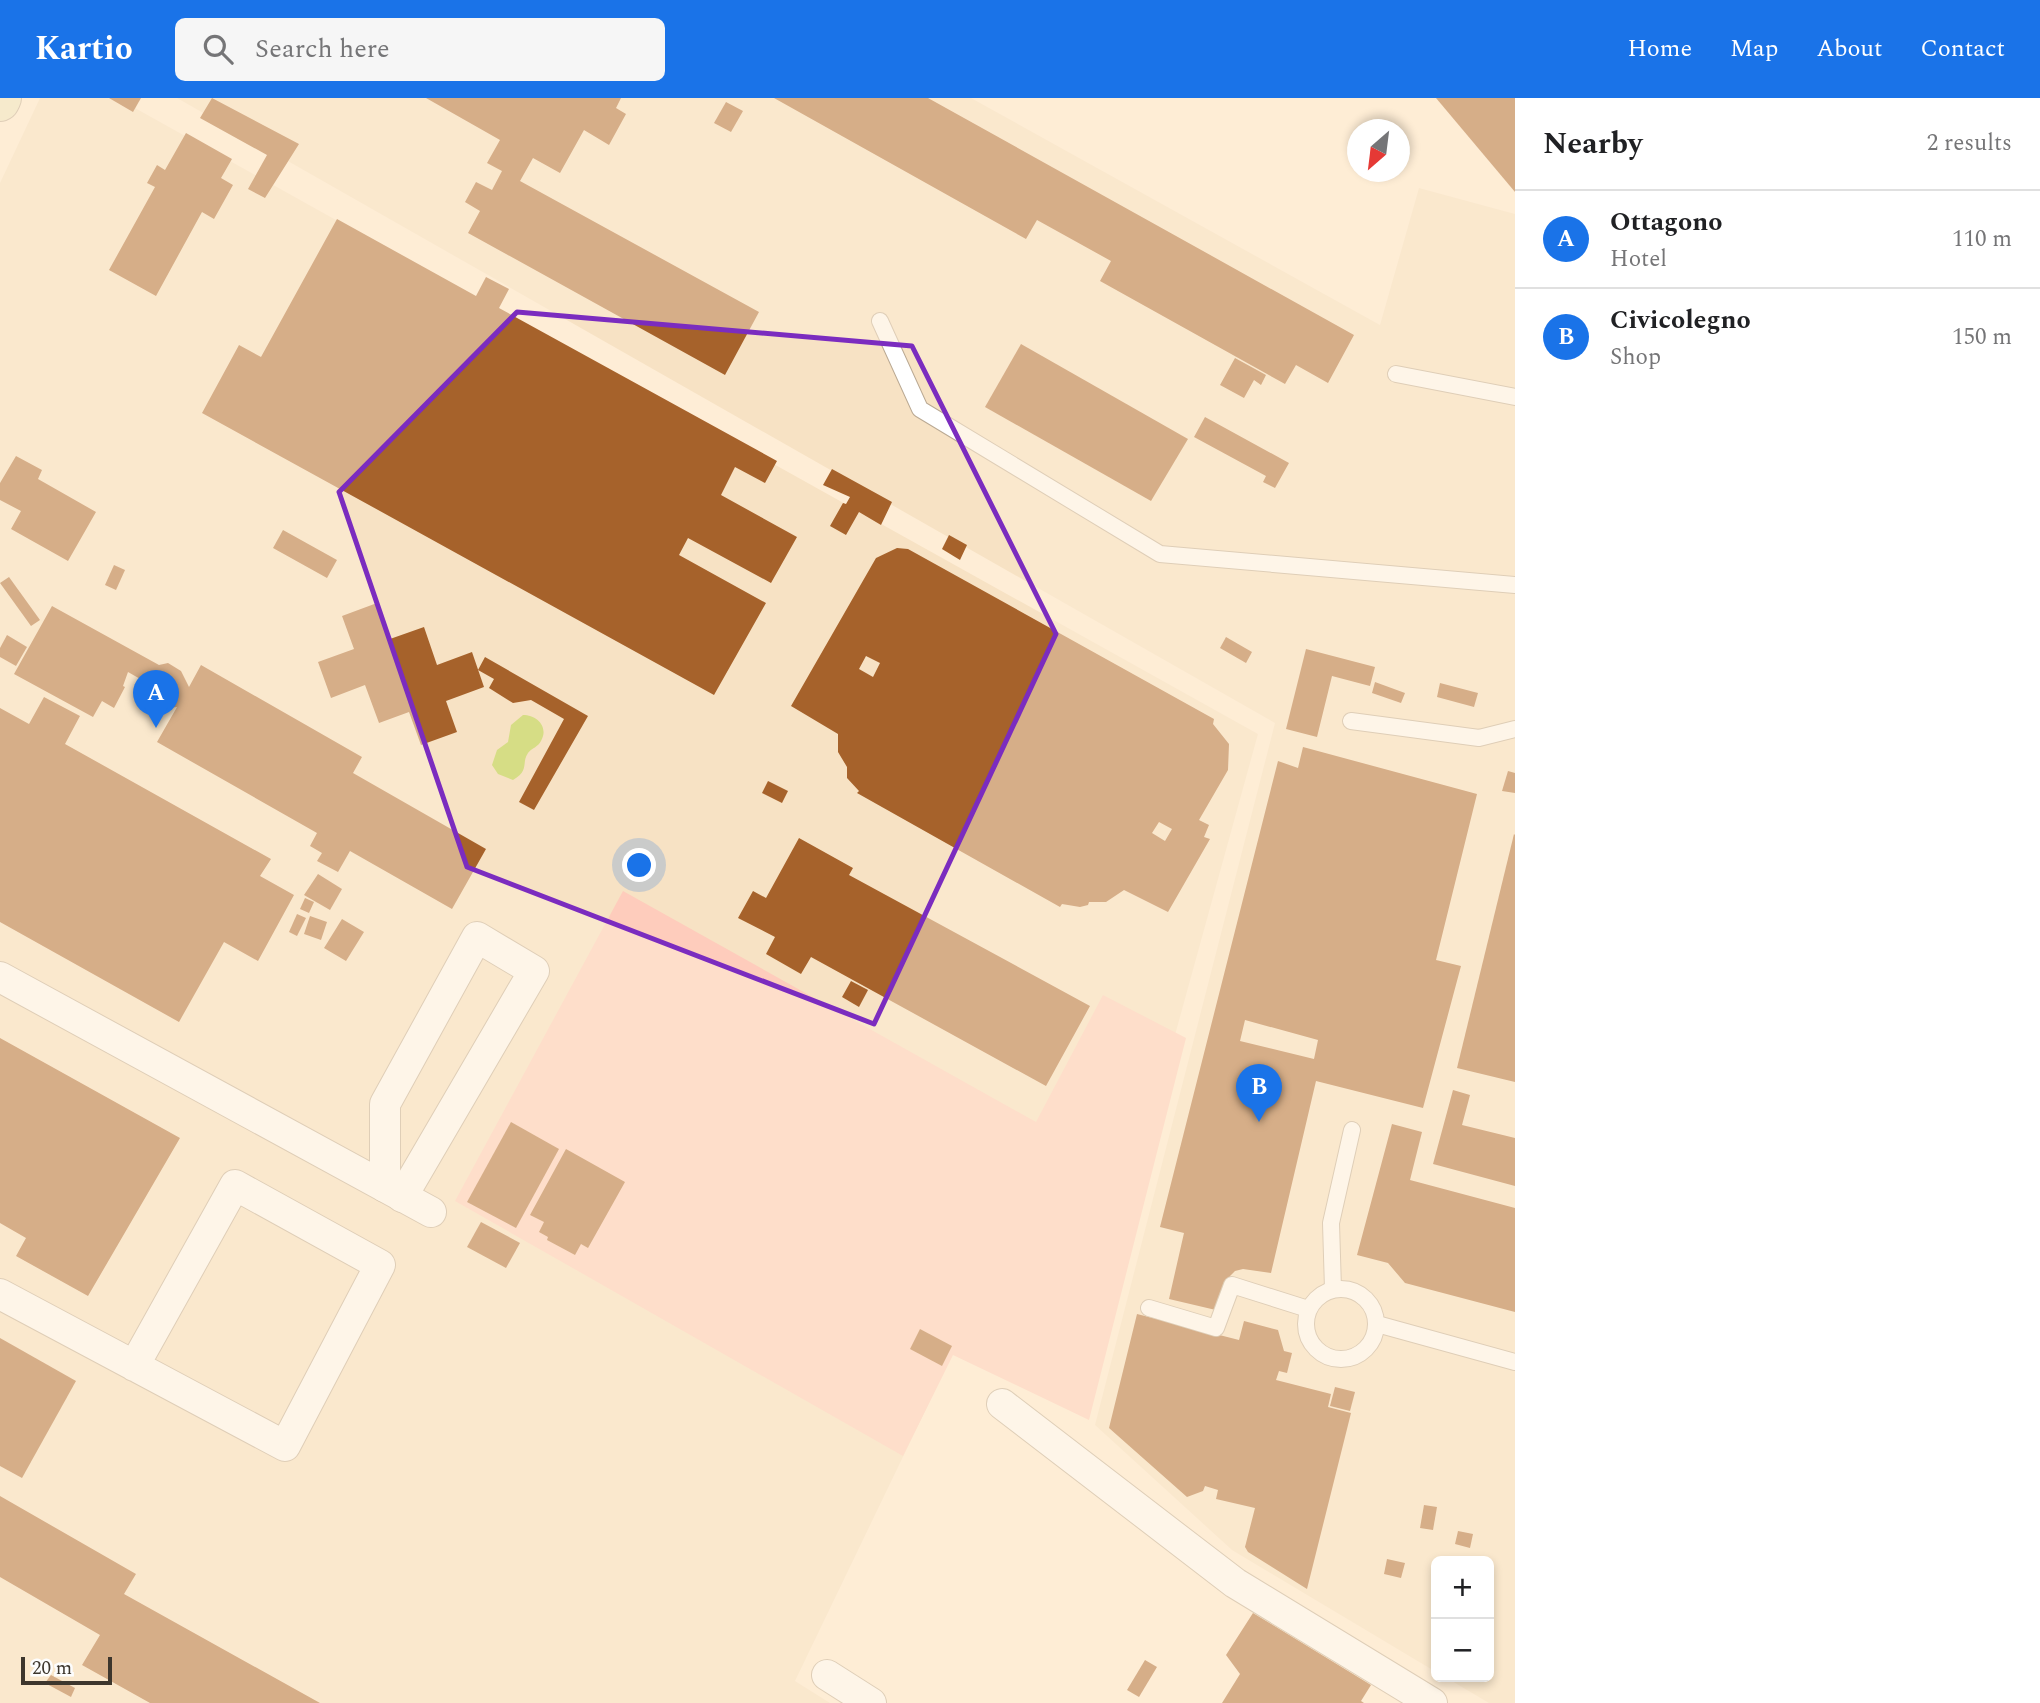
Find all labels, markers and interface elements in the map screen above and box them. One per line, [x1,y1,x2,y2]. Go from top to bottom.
search box [175,18,665,81]
text: Kartio [35,24,133,74]
text: Search here [255,29,390,69]
icon: search [199,30,237,68]
text: Home [1627,31,1692,67]
text: Map [1730,31,1778,67]
text: About [1816,31,1882,67]
text: Contact [1920,31,2005,67]
north arrow [1347,119,1410,182]
text: Nearby [1543,121,1642,167]
text: 2 results [1927,126,2012,161]
text: Ottagono [1610,202,1723,242]
text: A [1557,222,1575,257]
text: 110 m [1952,222,2012,257]
text: Hotel [1610,242,1667,277]
text: Civicolegno [1610,300,1751,340]
text: B [1558,320,1574,355]
text: 150 m [1952,320,2012,355]
text: Shop [1610,340,1661,375]
pin: A [133,670,179,728]
your location [622,848,656,882]
pin: B [1236,1064,1282,1122]
map controls [1431,1556,1494,1682]
button: + [1431,1556,1494,1619]
button: − [1431,1619,1494,1682]
scale bar [21,1654,112,1686]
text: 20 m [32,1654,72,1683]

